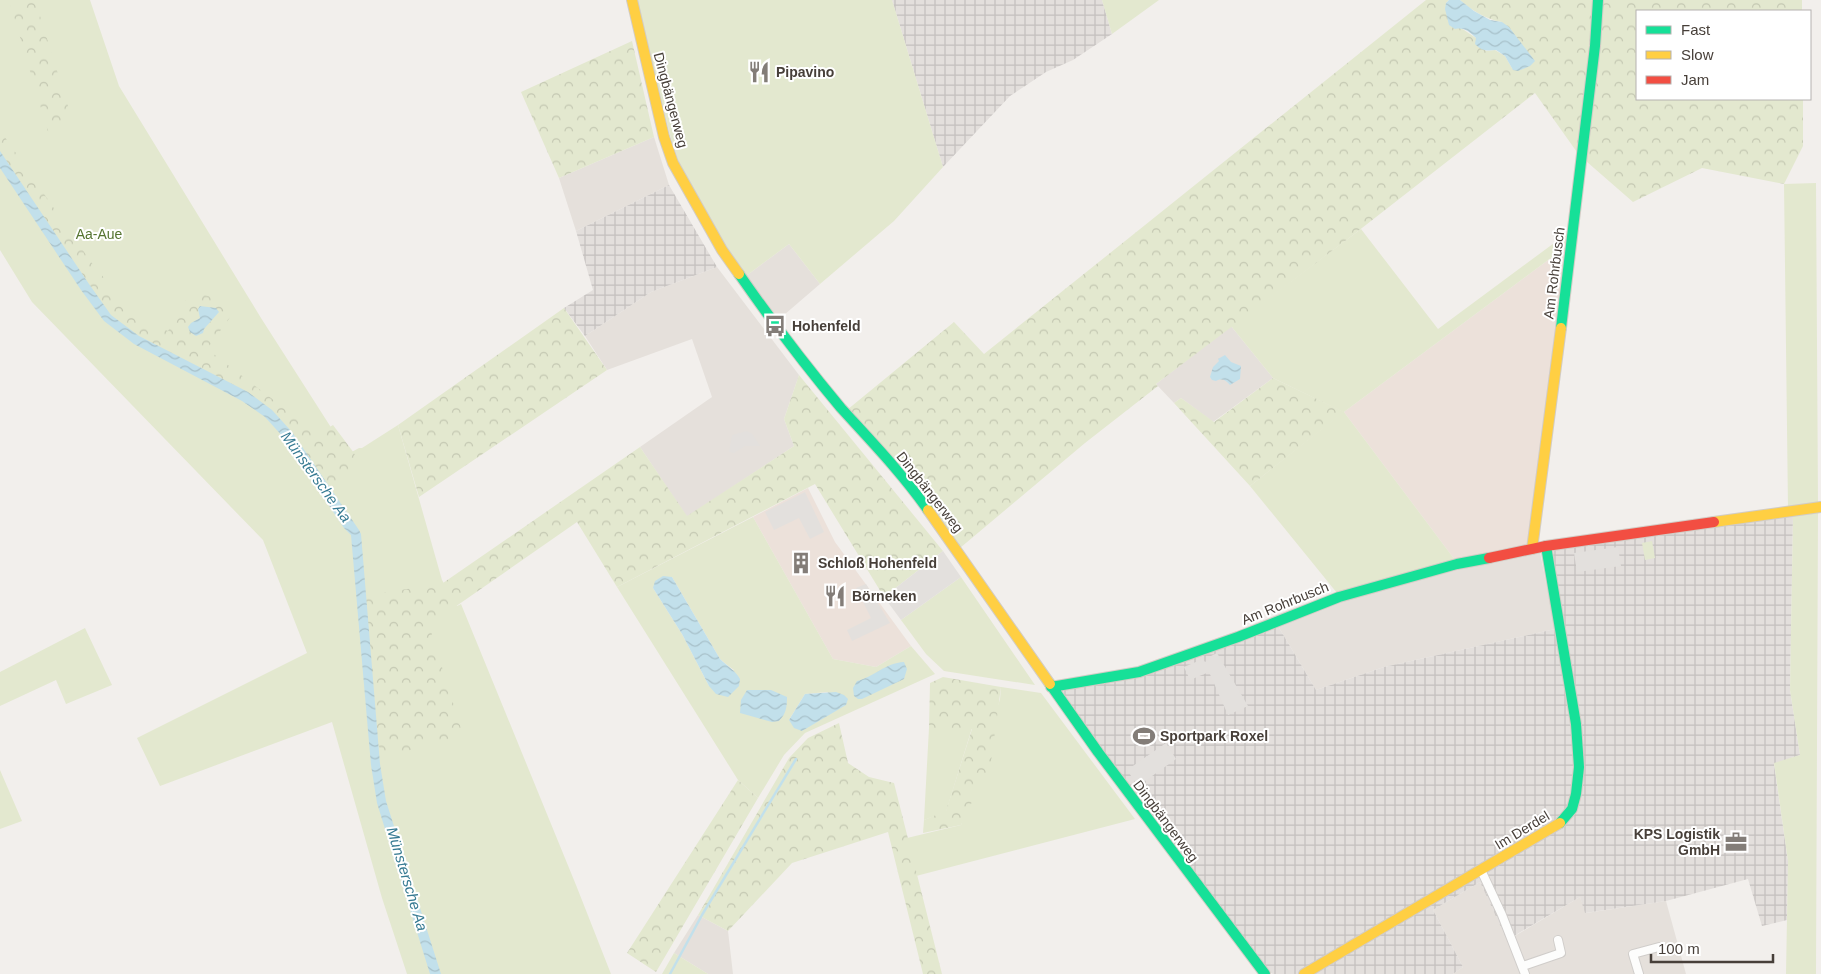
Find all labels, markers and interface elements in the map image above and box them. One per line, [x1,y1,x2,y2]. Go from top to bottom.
legend [1636,10,1811,100]
text: Fast [1681,21,1711,38]
text: Slow [1681,46,1714,63]
street label: Dingbängerweg [651,51,691,149]
restaurant icon: Pipavino [746,59,772,85]
place label: Pipavino [776,64,834,80]
text: Jam [1681,71,1709,88]
park label: Aa-Aue [76,226,123,242]
street label: Am Rohrbusch [1540,226,1568,320]
bus stop icon: Hohenfeld [762,313,788,339]
place label: Hohenfeld [792,318,860,334]
water label: Münstersche Aa [278,428,355,525]
street label: Dingbängerweg [894,448,966,536]
building icon: Schloß Hohenfeld [788,550,814,576]
place label: Schloß Hohenfeld [818,555,937,571]
street label: Am Rohrbusch [1239,578,1331,628]
restaurant icon: Börneken [822,583,848,609]
place label: Börneken [852,588,917,604]
sports icon: Sportpark Roxel [1131,723,1157,749]
place label: Sportpark Roxel [1160,728,1268,744]
street label: Dingbängerweg [1130,777,1202,865]
street label: Im Derdel [1492,808,1552,852]
water label: Münstersche Aa [384,825,431,933]
place label: KPS Logistik GmbH [1634,826,1720,858]
office icon: KPS Logistik GmbH [1723,829,1749,855]
scale bar [1651,932,1774,964]
text: 100 m [1658,940,1700,957]

